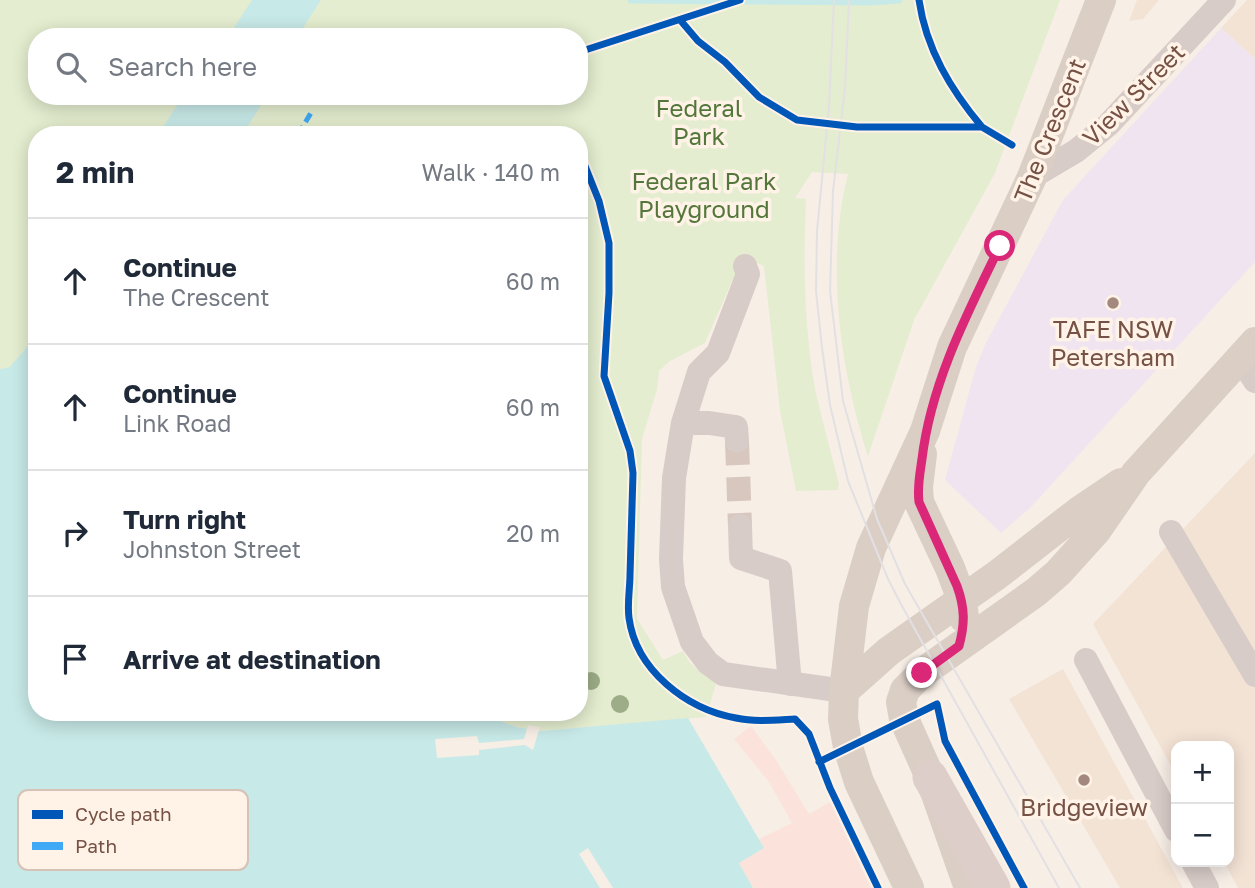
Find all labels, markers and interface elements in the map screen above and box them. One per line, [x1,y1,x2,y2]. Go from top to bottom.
search box [28,28,588,105]
street label: View Street [1076,37,1190,151]
icon: search [52,48,90,86]
text: Search here [108,51,257,82]
street label: The Crescent [1007,54,1091,206]
park label: Federal Park [656,93,743,150]
text: 2 min [56,154,134,190]
text: Walk · 140 m [422,158,560,186]
park label: Federal Park Playground [632,166,776,223]
route start [984,230,1015,261]
text: Continue [123,252,237,283]
icon: ahead [56,262,94,300]
text: 60 m [506,267,560,295]
text: The Crescent [123,283,269,311]
marker: TAFE NSW Petersham [1105,295,1121,311]
place label: TAFE NSW Petersham [1051,314,1175,371]
text: Continue [123,378,237,409]
icon: ahead [56,388,94,426]
text: 60 m [506,393,560,421]
text: Link Road [123,409,232,437]
text: Turn right [123,504,246,535]
icon: right [56,514,94,552]
text: 20 m [506,519,560,547]
text: Johnston Street [123,535,301,563]
icon: arrive [56,640,94,678]
text: Arrive at destination [123,644,381,675]
route end [906,657,937,688]
map controls [1171,741,1234,867]
button: + [1171,741,1234,804]
marker: Bridgeview [1076,772,1092,788]
legend [18,790,248,870]
place label: Bridgeview [1020,792,1148,821]
text: Cycle path [75,802,172,825]
button: − [1171,804,1234,867]
text: Path [75,834,117,857]

